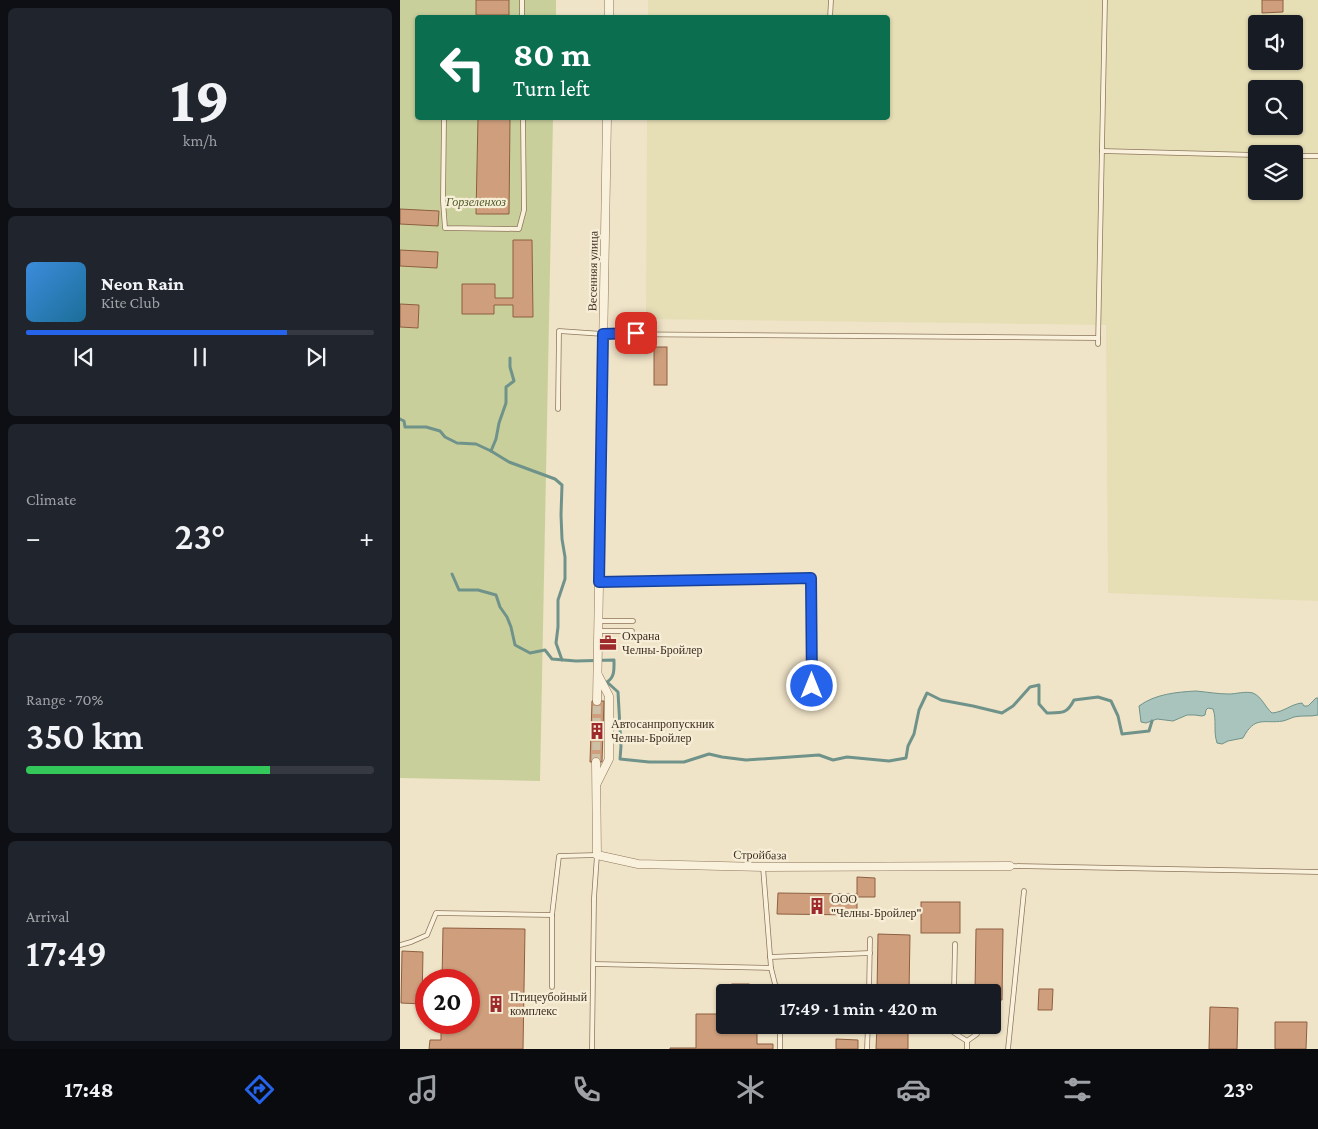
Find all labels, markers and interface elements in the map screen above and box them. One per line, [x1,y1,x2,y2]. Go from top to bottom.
map controls [1248,15,1303,200]
button: sound [1248,15,1303,70]
icon: left [430,35,495,100]
text: 80 m [513,35,591,74]
text: 19 [170,63,230,135]
text: Turn left [513,76,590,101]
button: search [1248,80,1303,135]
text: km/h [183,132,217,149]
button: layers [1248,145,1303,200]
park label: Горзеленхоз [445,195,506,209]
street label: Весенняя улица [585,230,601,311]
text: Neon Rain [101,273,184,294]
text: Kite Club [101,294,160,311]
pin [615,312,657,354]
icon: arrive [622,319,650,347]
icon: previous [70,343,98,371]
icon: pause [186,343,214,371]
icon: next [302,343,330,371]
text: Climate [26,491,76,508]
text: 23° [175,515,225,557]
text: − [26,522,41,553]
text: + [359,522,374,553]
place label: Охрана Челны-Бройлер [622,629,703,657]
office icon: Охрана Челны-Бройлер [598,633,618,653]
position arrow [785,659,837,711]
text: Range · 70% [26,691,103,708]
text: 350 km [26,715,144,757]
place label: Автосанпропускник Челны-Бройлер [611,717,714,745]
building icon: Автосанпропускник Челны-Бройлер [587,721,607,741]
street label: Стройбаза [733,848,787,862]
place label: ООО "Челны-Бройлер" [831,892,922,920]
building icon: ООО "Челны-Бройлер" [807,896,827,916]
text: Arrival [26,908,70,925]
text: 17:49 [26,932,107,974]
speed limit sign: 20 [415,969,480,1034]
place label: Птицеубойный комплекс [510,990,588,1018]
building icon: Птицеубойный комплекс [486,994,506,1014]
text: 17:49 · 1 min · 420 m [780,998,937,1019]
icon: directions [242,1072,277,1107]
icon: music [406,1072,441,1107]
icon: phone [569,1072,604,1107]
icon: climate [733,1072,768,1107]
icon: car [896,1072,931,1107]
icon: filters [1060,1072,1095,1107]
text: 17:48 [64,1077,114,1102]
text: 23° [1224,1077,1254,1102]

